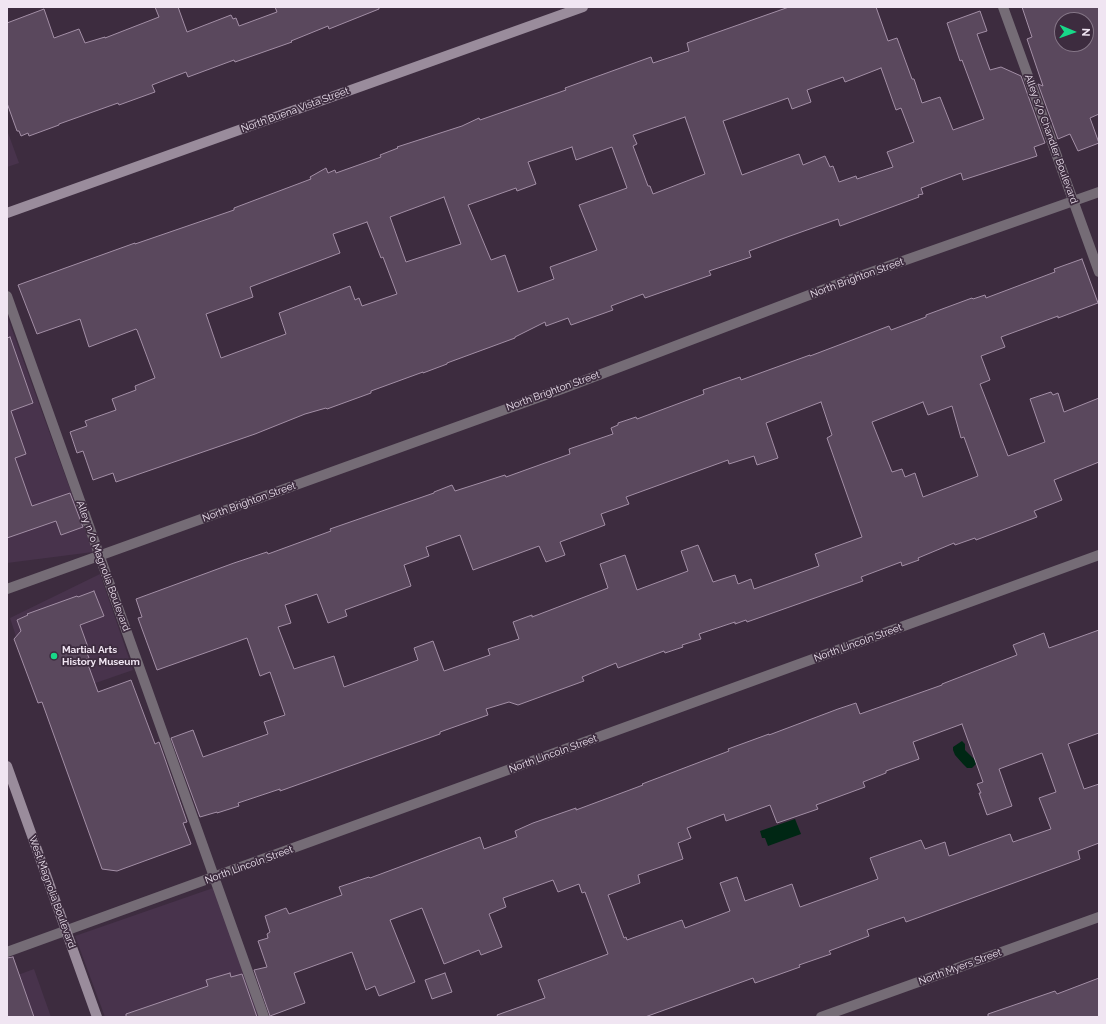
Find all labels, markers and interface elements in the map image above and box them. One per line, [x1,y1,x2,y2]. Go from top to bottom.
north arrow [1054,12,1094,52]
text: N [1079,28,1092,37]
street label: Alley s/o Chandler Boulevard [1022,73,1080,205]
street label: North Buena Vista Street [239,85,351,135]
street label: North Brighton Street [809,256,905,300]
street label: North Brighton Street [505,369,601,413]
street label: North Brighton Street [201,480,297,524]
street label: Alley n/o Magnolia Boulevard [74,499,132,633]
street label: North Lincoln Street [812,621,904,665]
place label: Martial Arts History Museum [62,644,140,668]
marker: Martial Arts History Museum [49,651,59,661]
street label: North Lincoln Street [507,732,599,776]
street label: West Magnolia Boulevard [26,834,78,950]
street label: North Lincoln Street [203,843,295,887]
street label: North Myers Street [917,946,1003,988]

